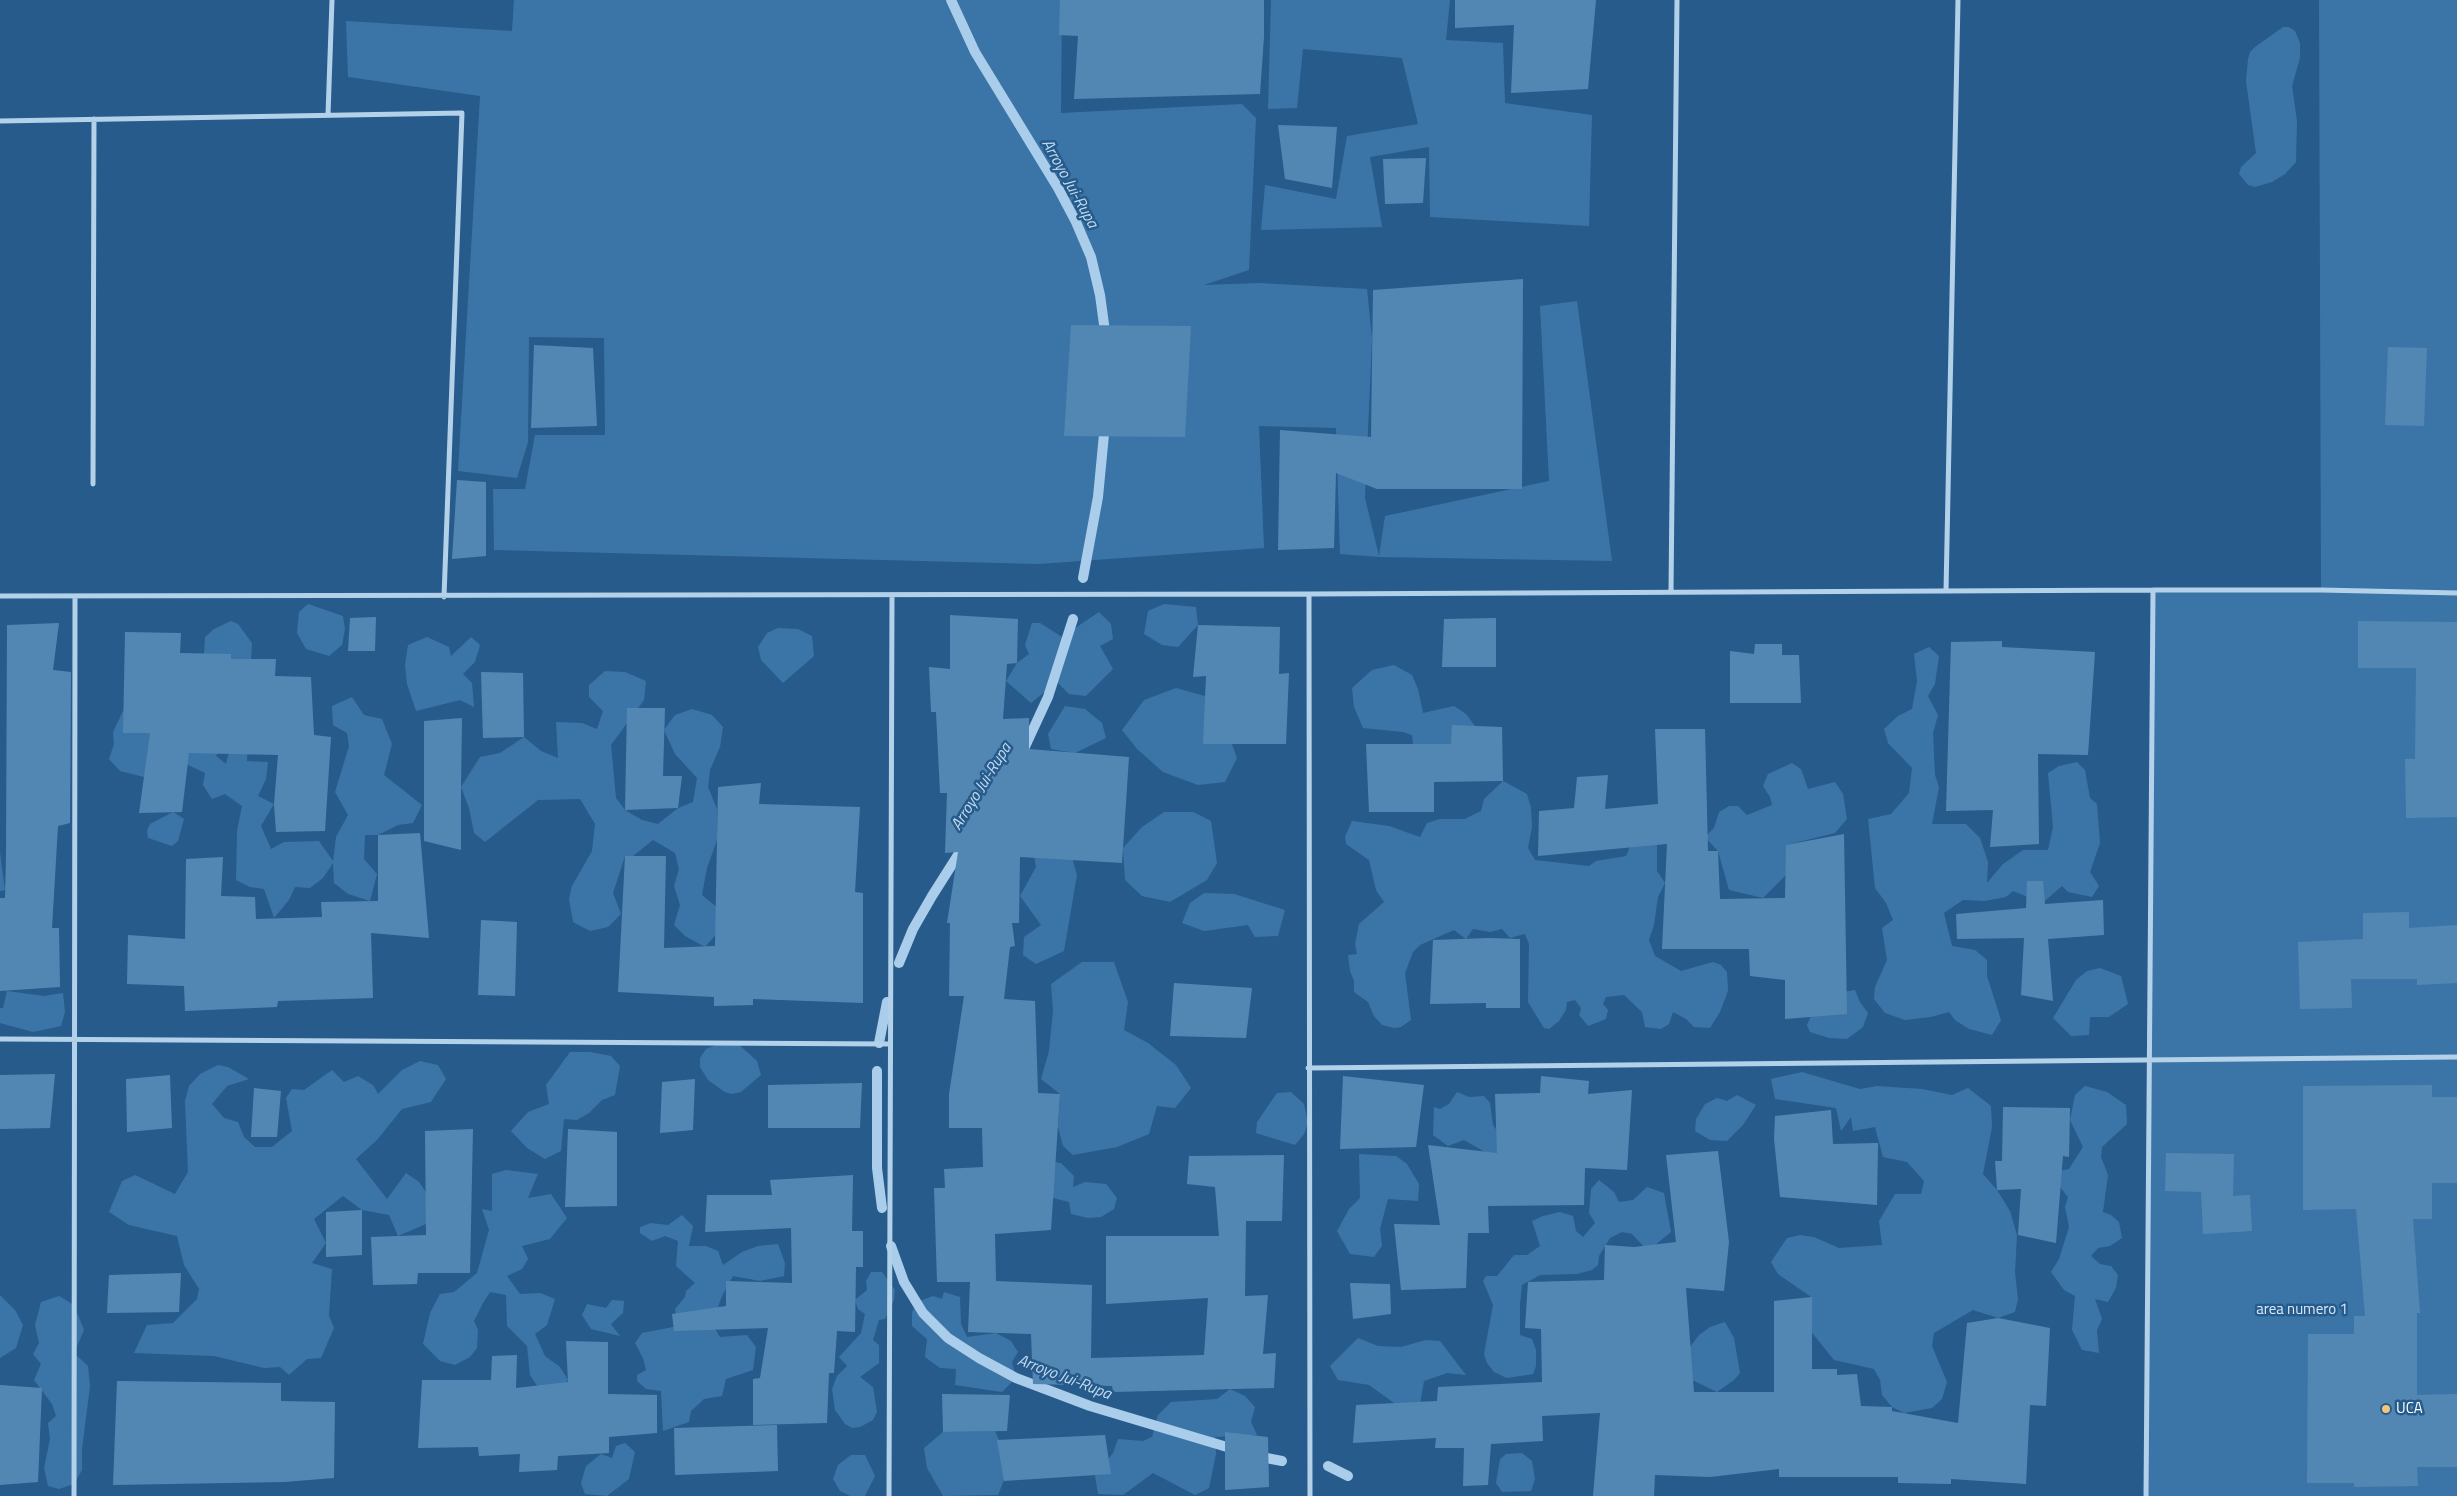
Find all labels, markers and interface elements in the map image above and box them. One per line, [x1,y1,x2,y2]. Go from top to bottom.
water label: Arroyo Jui-Rupa [1037,136,1101,232]
water label: Arroyo Jui-Rupa [948,740,1016,834]
park label: area numero 1 [2256,1301,2348,1319]
water label: Arroyo Jui-Rupa [1014,1351,1114,1405]
place label: UCA [2396,1400,2423,1418]
marker: UCA [2380,1403,2392,1415]

